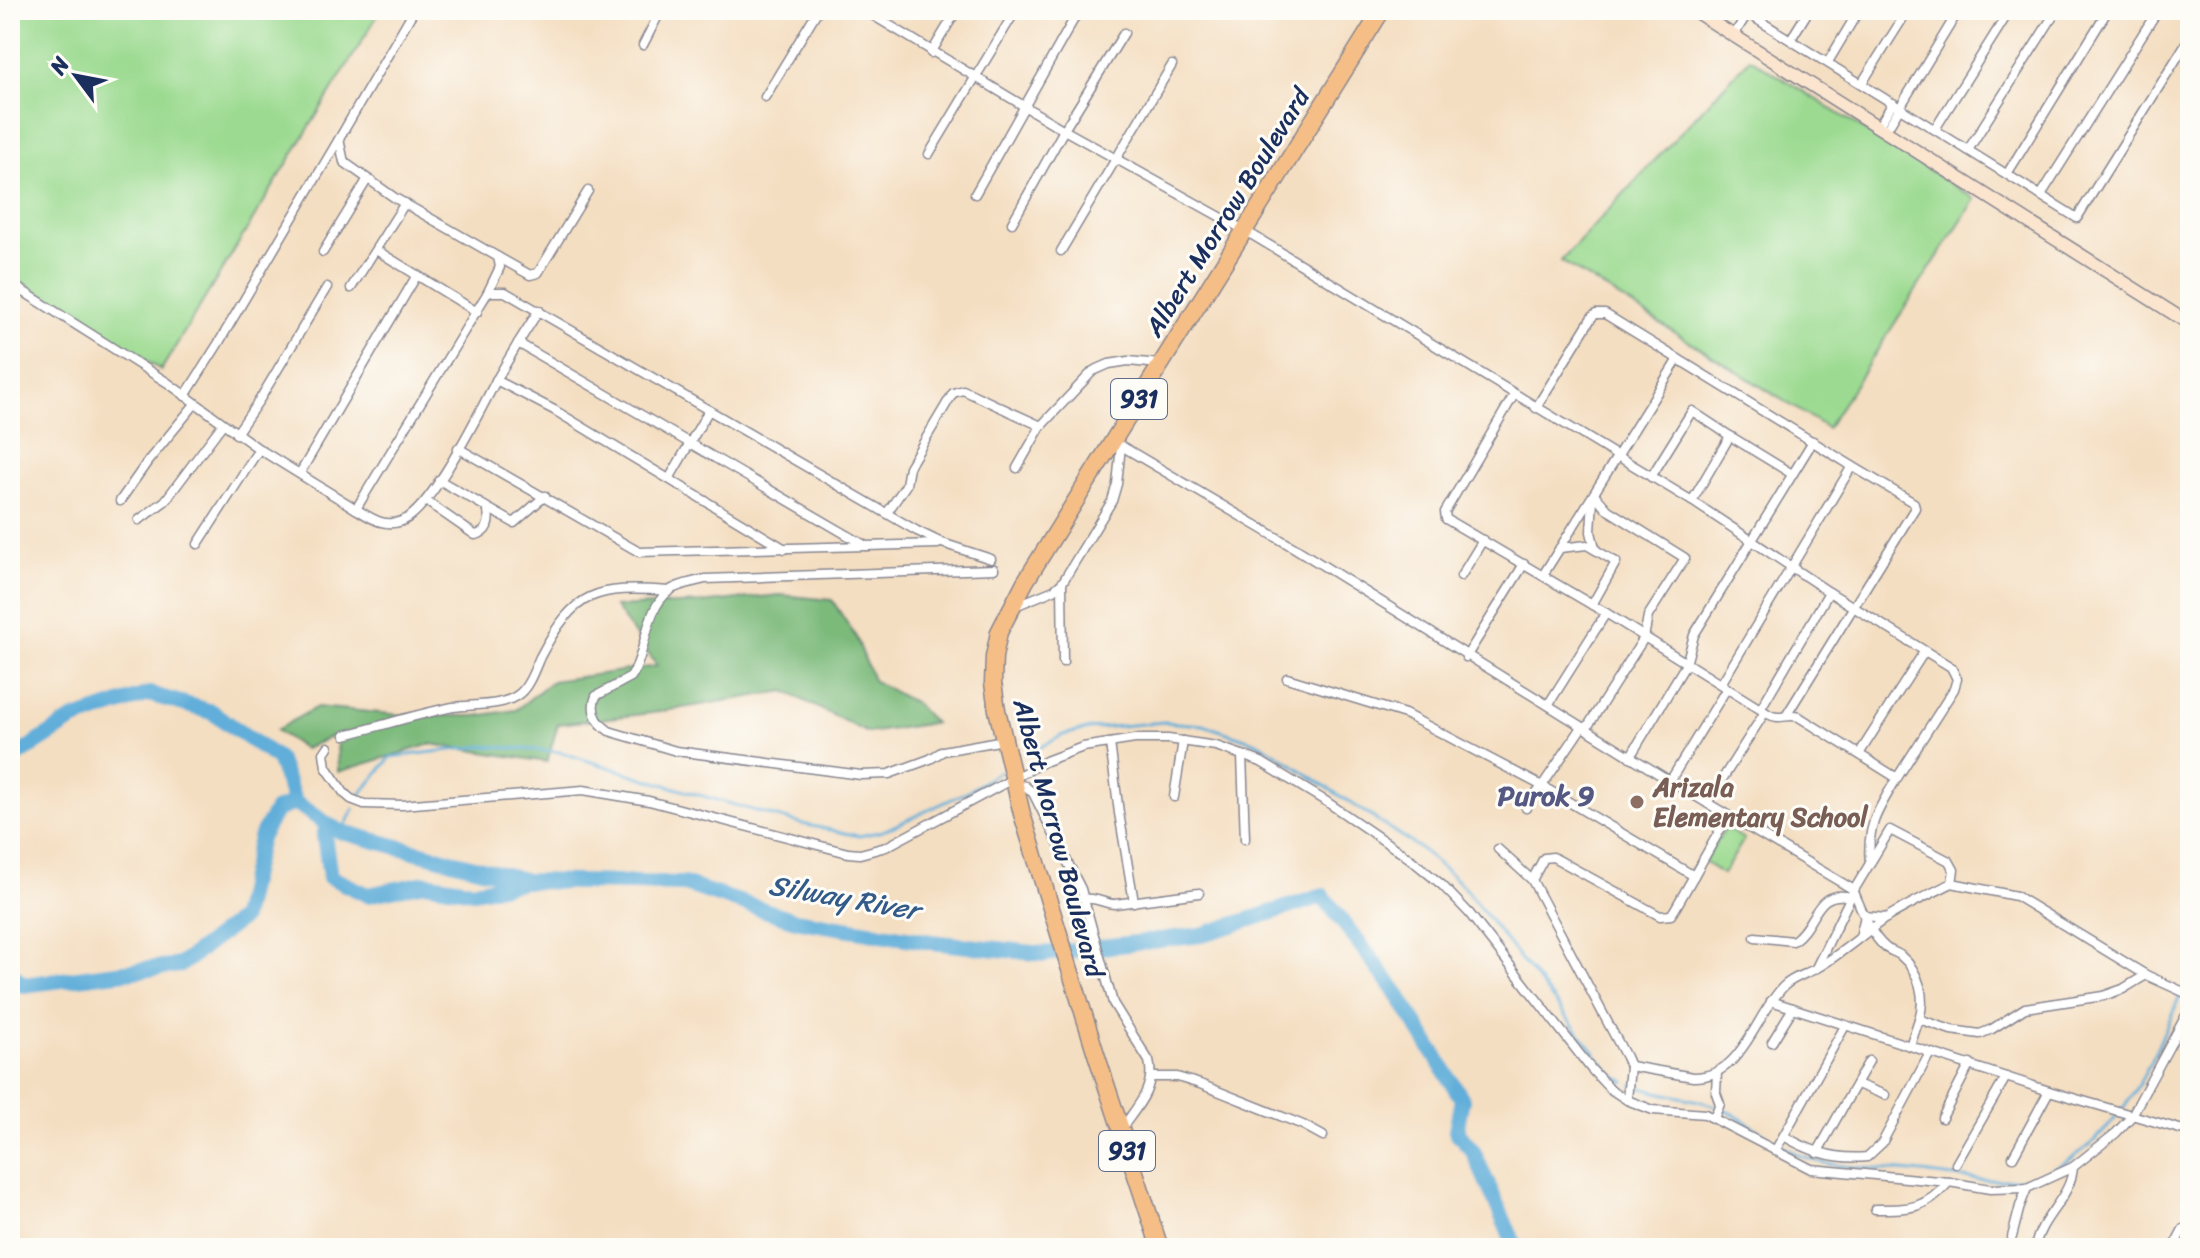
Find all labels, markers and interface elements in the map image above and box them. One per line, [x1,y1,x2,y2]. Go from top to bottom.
north arrow [36,36,116,116]
text: N [38,48,80,83]
street label: Albert Morrow Boulevard [1131,76,1324,347]
road number: 931 [1111,379,1167,419]
street label: Albert Morrow Boulevard [999,693,1119,985]
place label: Arizala Elementary School [1652,764,1869,840]
district label: Purok 9 [1497,771,1595,820]
marker: Arizala Elementary School [1628,793,1646,811]
water label: Silway River [765,860,928,936]
road number: 931 [1099,1131,1155,1171]

